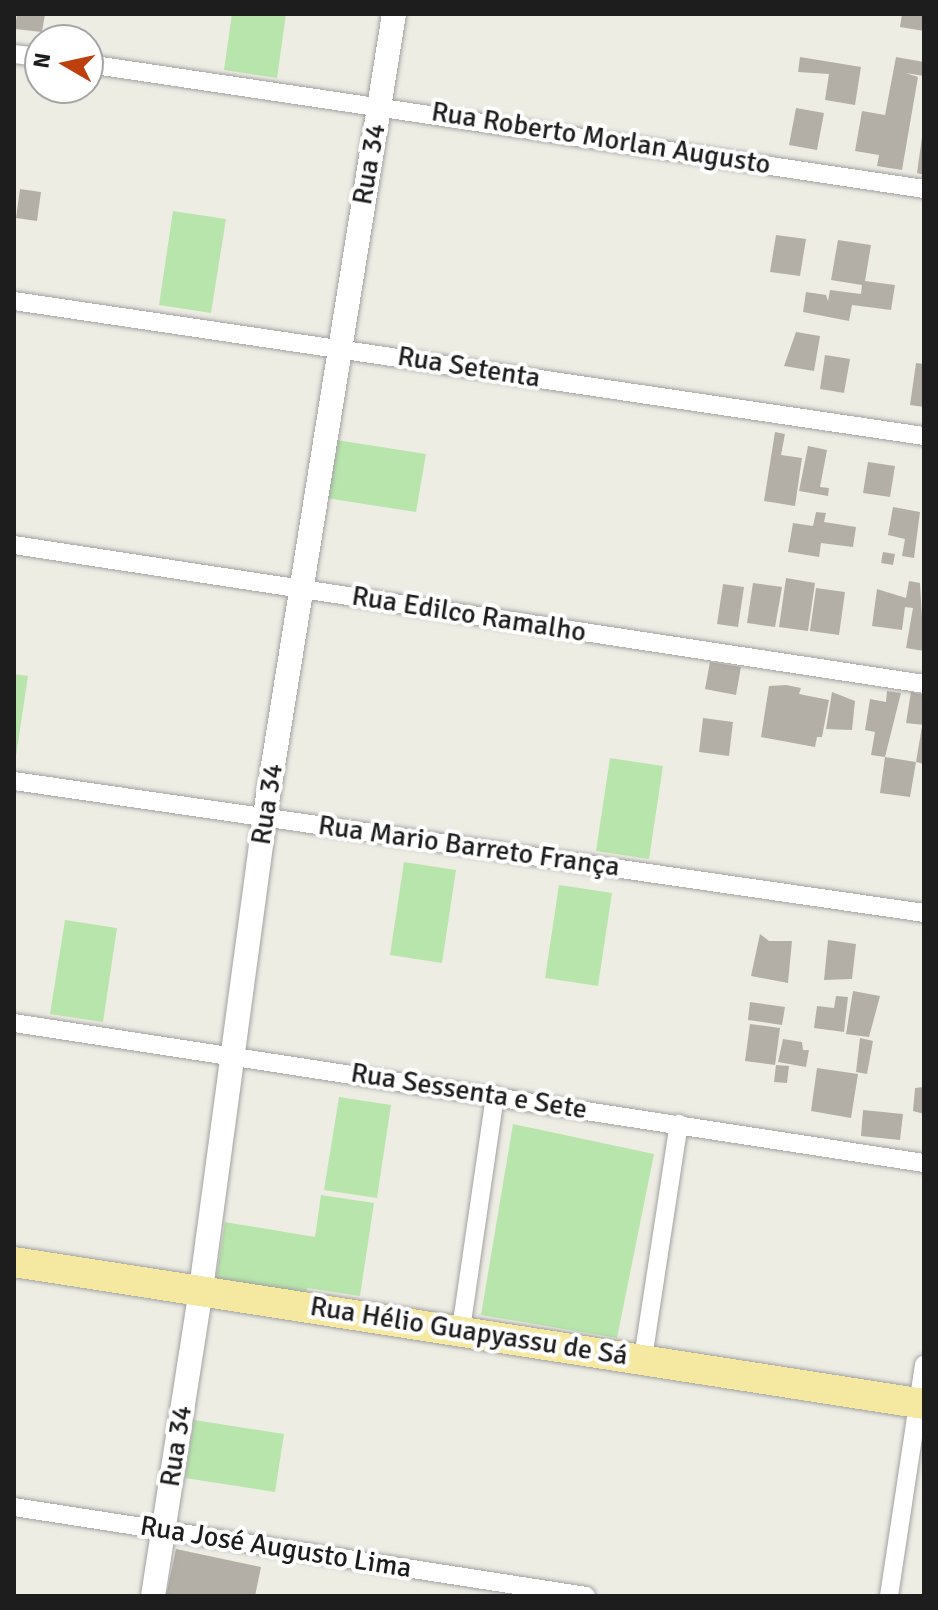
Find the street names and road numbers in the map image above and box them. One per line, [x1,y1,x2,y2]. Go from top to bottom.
street label: Rua Roberto Morlan Augusto [429,95,773,181]
street label: Rua 34 [345,121,393,207]
street label: Rua Setenta [395,339,543,395]
street label: Rua Edilco Ramalho [349,579,589,649]
street label: Rua 34 [244,761,290,847]
street label: Rua Mario Barreto França [316,808,622,884]
street label: Rua Sessenta e Sete [348,1056,590,1126]
street label: Rua Hélio Guapyassu de Sá [308,1289,630,1373]
street label: Rua 34 [153,1403,199,1489]
street label: Rua José Augusto Lima [138,1509,414,1585]

